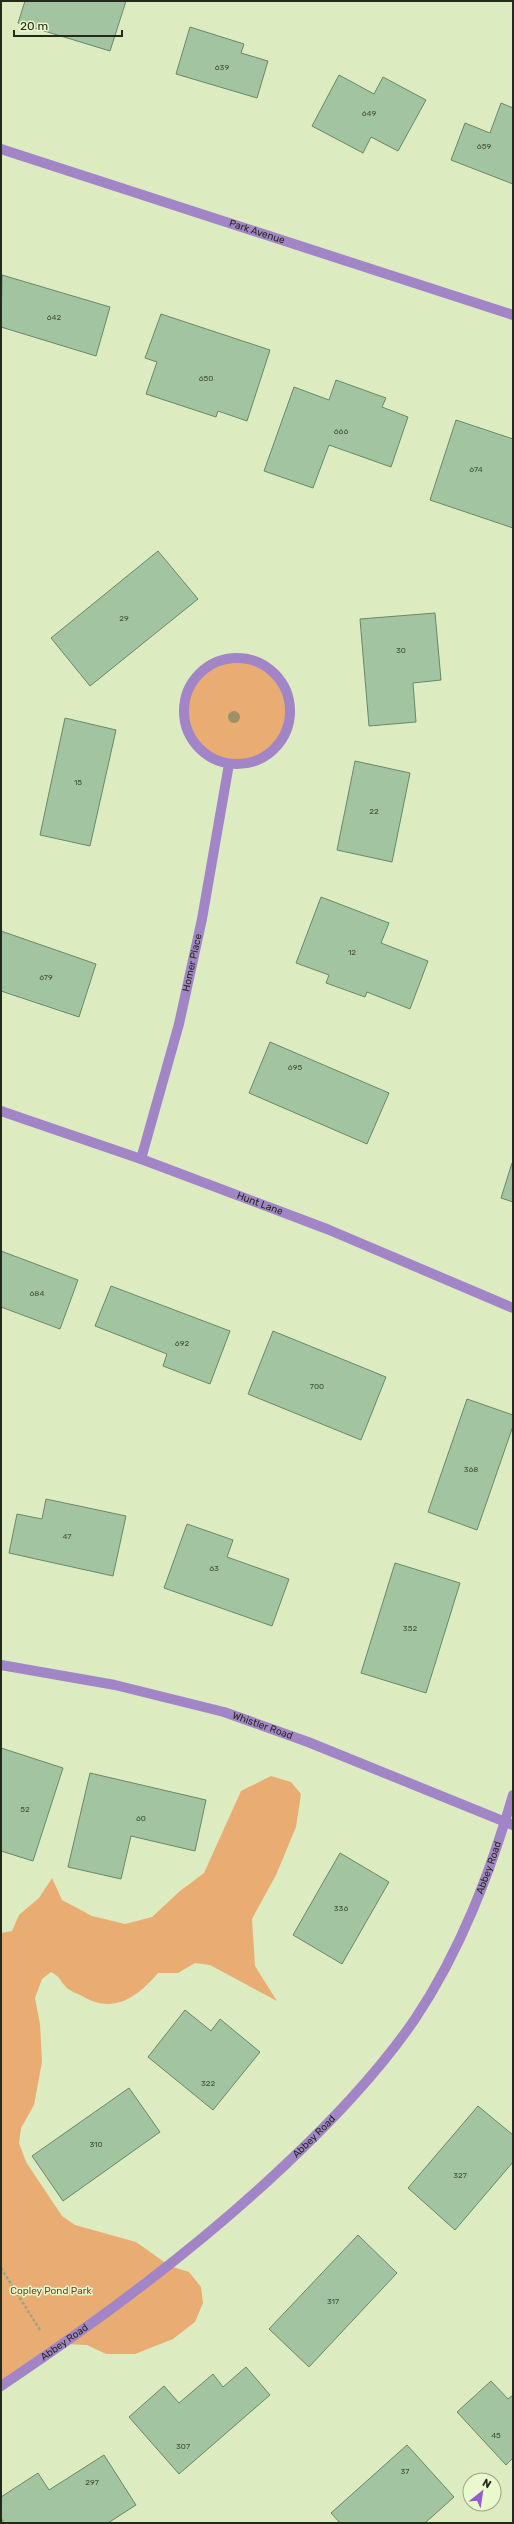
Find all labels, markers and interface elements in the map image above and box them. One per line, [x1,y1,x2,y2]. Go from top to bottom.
scale bar [14,12,122,38]
text: 20 m [20,19,48,33]
house number: 639 [215,63,229,72]
house number: 649 [362,109,376,118]
house number: 659 [477,142,491,151]
street label: Park Avenue [227,217,287,247]
house number: 642 [47,313,62,322]
house number: 650 [199,374,213,383]
house number: 666 [334,427,348,436]
house number: 674 [469,465,483,474]
house number: 29 [119,614,129,623]
house number: 30 [396,646,406,655]
house number: 15 [74,778,82,787]
house number: 22 [369,807,379,816]
street label: Homer Place [180,932,205,993]
house number: 12 [348,948,356,957]
house number: 679 [39,973,53,982]
house number: 695 [288,1063,302,1072]
street label: Hunt Lane [235,1190,285,1218]
house number: 684 [30,1289,44,1298]
house number: 692 [175,1339,189,1348]
house number: 700 [310,1382,324,1391]
house number: 368 [464,1465,478,1474]
house number: 47 [63,1532,71,1541]
house number: 63 [209,1564,219,1573]
house number: 352 [403,1624,417,1633]
street label: Whistler Road [231,1709,294,1742]
house number: 52 [20,1805,30,1814]
house number: 60 [136,1814,146,1823]
street label: Abbey Road [474,1840,504,1896]
house number: 336 [334,1904,348,1913]
house number: 322 [201,2079,215,2088]
street label: Abbey Road [290,2113,338,2161]
house number: 310 [89,2140,103,2149]
house number: 327 [453,2171,467,2180]
park label: Copley Pond Park [10,2285,92,2297]
house number: 317 [327,2297,339,2306]
street label: Abbey Road [38,2321,91,2363]
house number: 45 [491,2431,501,2440]
house number: 307 [176,2442,190,2451]
house number: 37 [401,2467,409,2476]
north arrow [462,2472,502,2512]
text: N [480,2476,493,2491]
house number: 297 [85,2478,99,2487]

